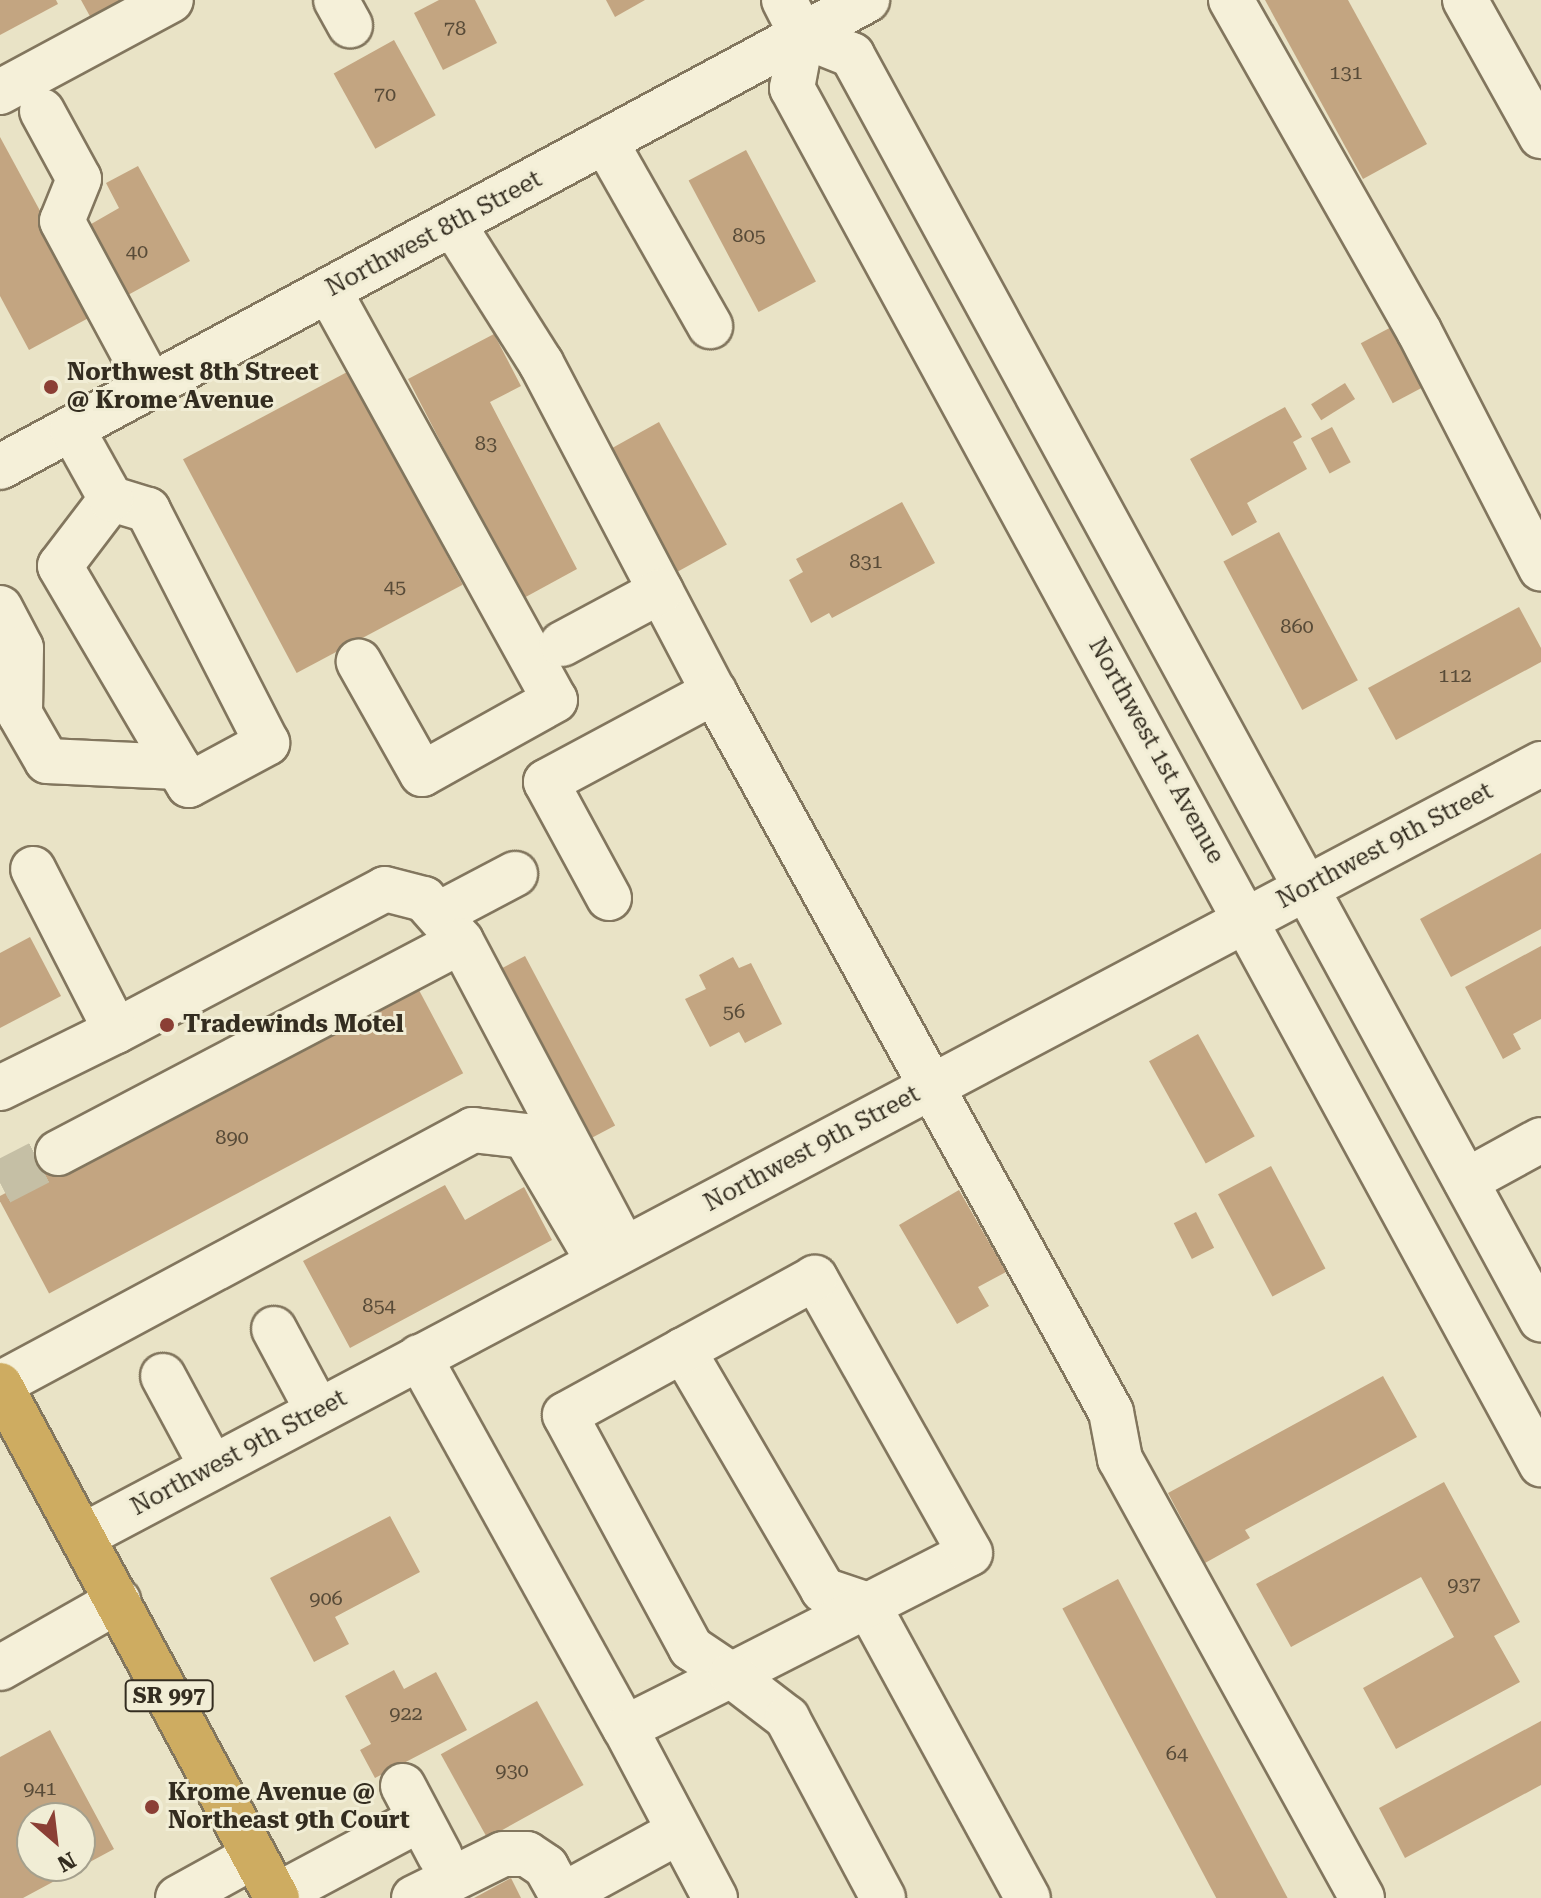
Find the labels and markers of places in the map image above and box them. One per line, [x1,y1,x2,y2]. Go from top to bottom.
place label: Northwest 8th Street @ Krome Avenue [67,359,319,415]
marker: Northwest 8th Street @ Krome Avenue [42,378,60,396]
place label: Tradewinds Motel [183,1011,404,1039]
marker: Tradewinds Motel [158,1016,176,1034]
place label: Krome Avenue @ Northeast 9th Court [168,1779,410,1835]
marker: Krome Avenue @ Northeast 9th Court [143,1798,161,1816]

